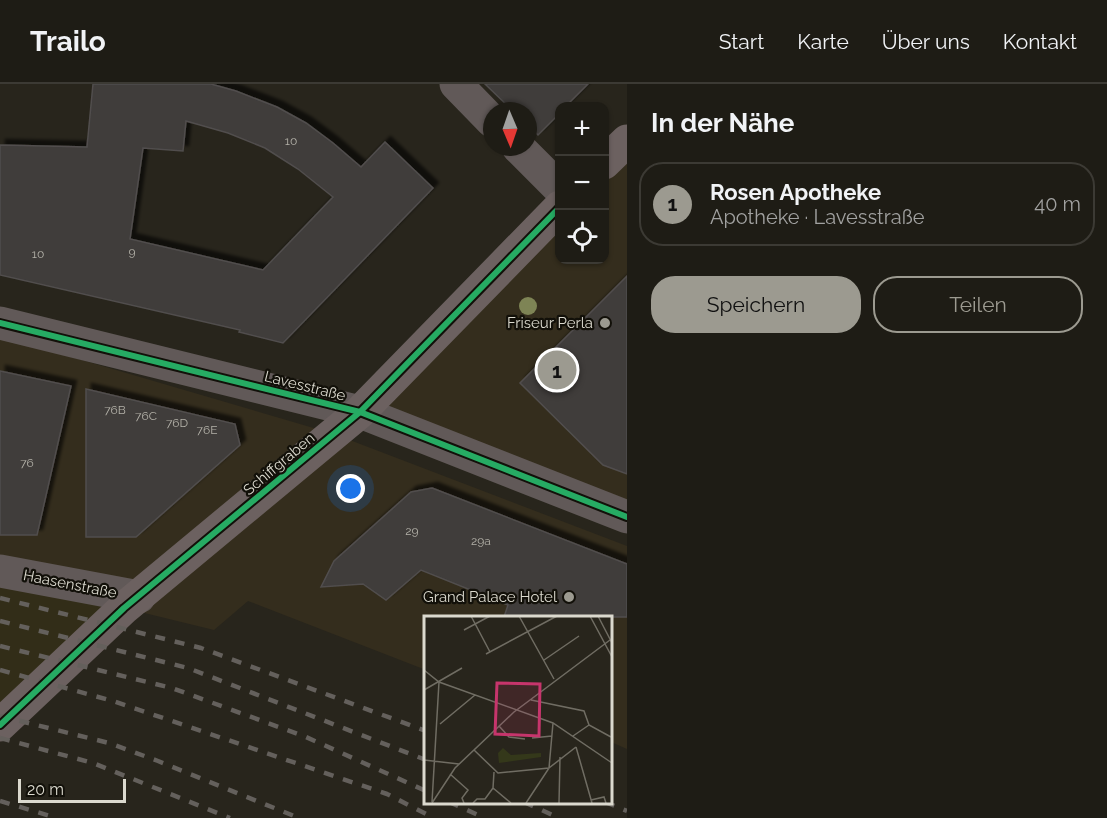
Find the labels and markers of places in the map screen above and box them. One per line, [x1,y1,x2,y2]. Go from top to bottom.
place label: Friseur Perla [507,314,593,332]
marker: Friseur Perla [598,316,612,330]
pin: 1 [538,348,576,392]
place label: Grand Palace Hotel [423,588,558,606]
marker: Grand Palace Hotel [562,590,576,604]

